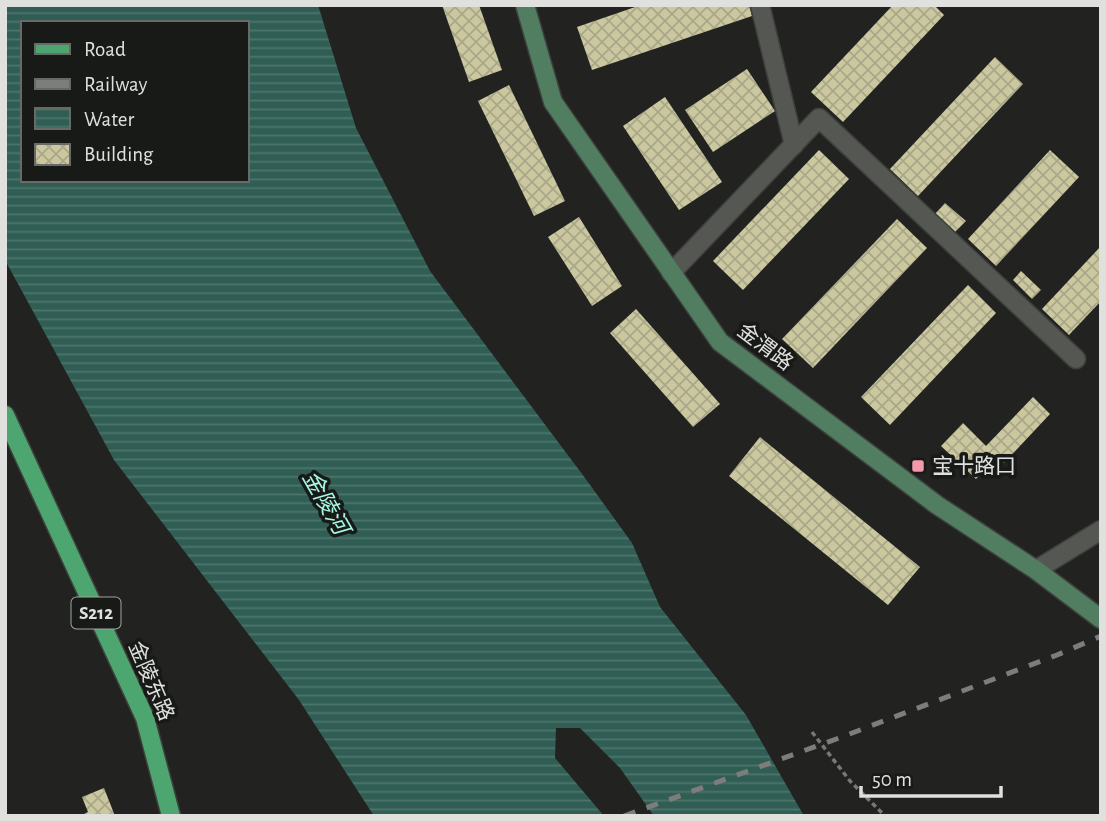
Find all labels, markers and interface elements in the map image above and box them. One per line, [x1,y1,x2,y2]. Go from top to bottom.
legend [21,21,248,182]
text: Road [84,39,126,60]
text: Railway [84,74,147,95]
text: Water [84,109,134,130]
text: Building [84,144,154,165]
street label: 金渭路 [734,319,797,374]
place label: 宝十路口 [932,455,1016,477]
marker: 宝十路口 [910,458,926,474]
water label: 金陵河 [298,466,356,542]
road number: S212 [72,598,120,628]
street label: 金陵东路 [125,638,178,724]
scale bar [861,754,1001,798]
text: 50 m [872,769,912,790]

